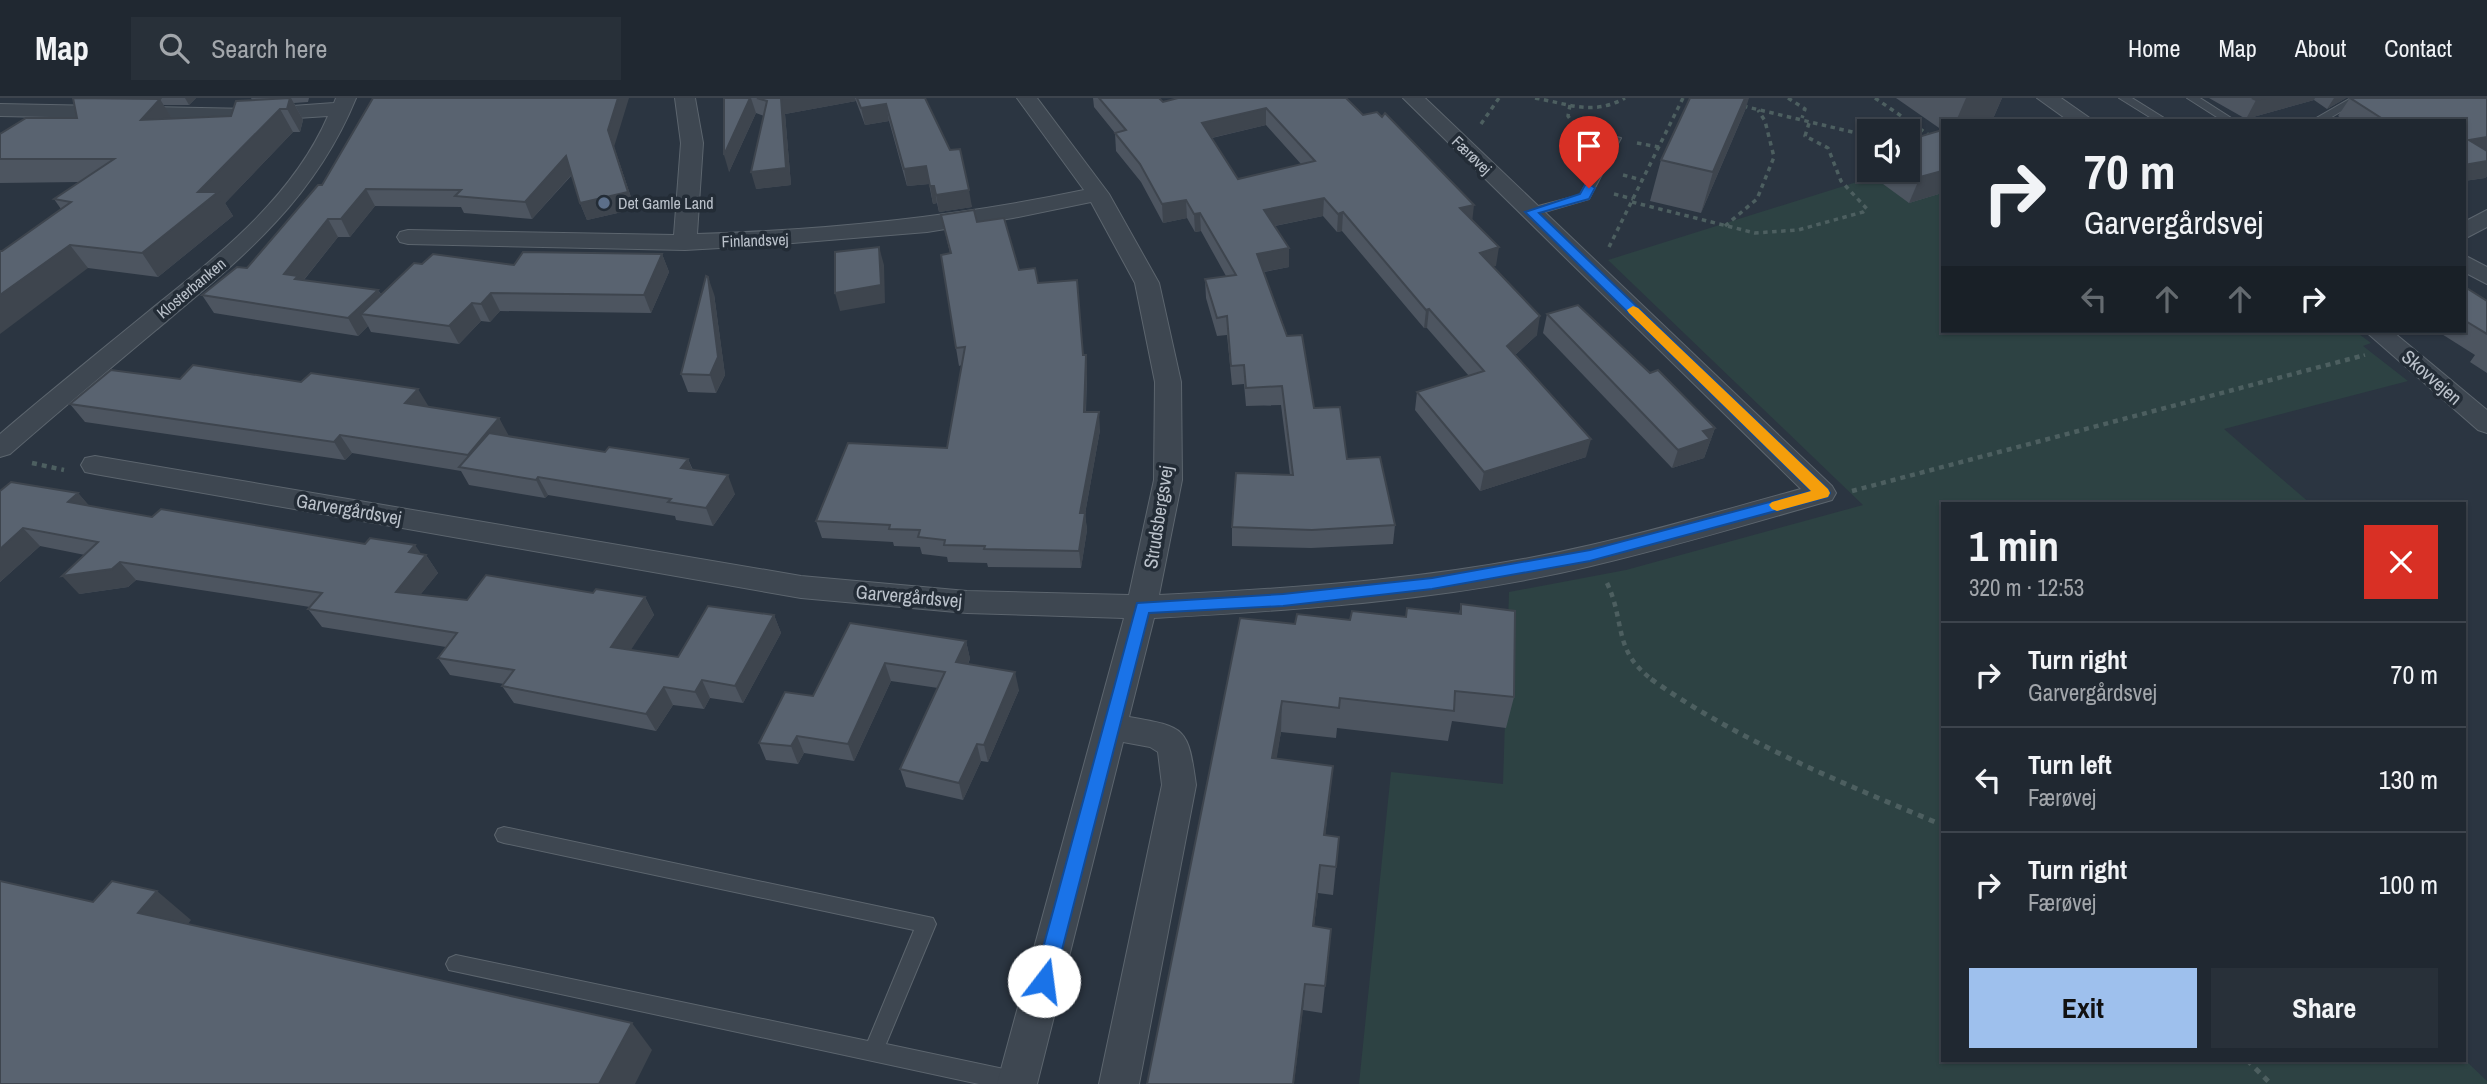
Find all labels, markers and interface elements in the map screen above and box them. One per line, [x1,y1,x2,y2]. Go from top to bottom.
search box [131,17,621,80]
text: Map [35,26,89,70]
icon: search [155,29,193,67]
text: Search here [211,31,327,66]
text: Home [2128,32,2180,64]
text: Map [2218,32,2257,64]
text: About [2295,32,2346,64]
text: Contact [2384,32,2452,64]
pin [1559,116,1619,188]
map controls [1857,119,1920,182]
button: sound [1857,119,1920,182]
icon: arrive [1570,127,1608,165]
street label: Færøvej [1447,131,1497,179]
text: 70 m [2084,138,2176,204]
icon: right [1969,147,2060,238]
place label: Det Gamle Land [618,192,714,214]
marker: Det Gamle Land [596,195,612,211]
text: Garvergårdsvej [2084,201,2263,244]
street label: Finlandsvej [721,228,789,252]
street label: Klosterbanken [152,253,230,323]
icon: left [2075,280,2113,318]
icon: ahead [2148,280,2186,318]
icon: ahead [2221,280,2259,318]
icon: right [2294,280,2332,318]
street label: Skovvejen [2396,344,2468,410]
street label: Strudsbergsvej [1137,464,1179,570]
street label: Garvergårdsvej [294,487,404,531]
text: 1 min [1969,518,2059,574]
button: close [2364,525,2438,599]
text: 320 m · 12:53 [1969,572,2084,603]
street label: Garvergårdsvej [855,578,963,614]
text: Turn right [2028,642,2127,677]
icon: right [1969,656,2007,694]
text: 70 m [2391,657,2438,692]
text: Garvergårdsvej [2028,677,2157,708]
text: Turn left [2028,747,2112,782]
icon: left [1969,761,2007,799]
text: 130 m [2379,762,2438,797]
text: Færøvej [2028,782,2096,813]
text: Turn right [2028,852,2127,887]
icon: right [1969,866,2007,904]
text: 100 m [2379,867,2438,902]
text: Færøvej [2028,887,2096,918]
position arrow [1007,944,1081,1018]
button: Exit [1969,968,2197,1048]
button: Share [2211,968,2438,1048]

